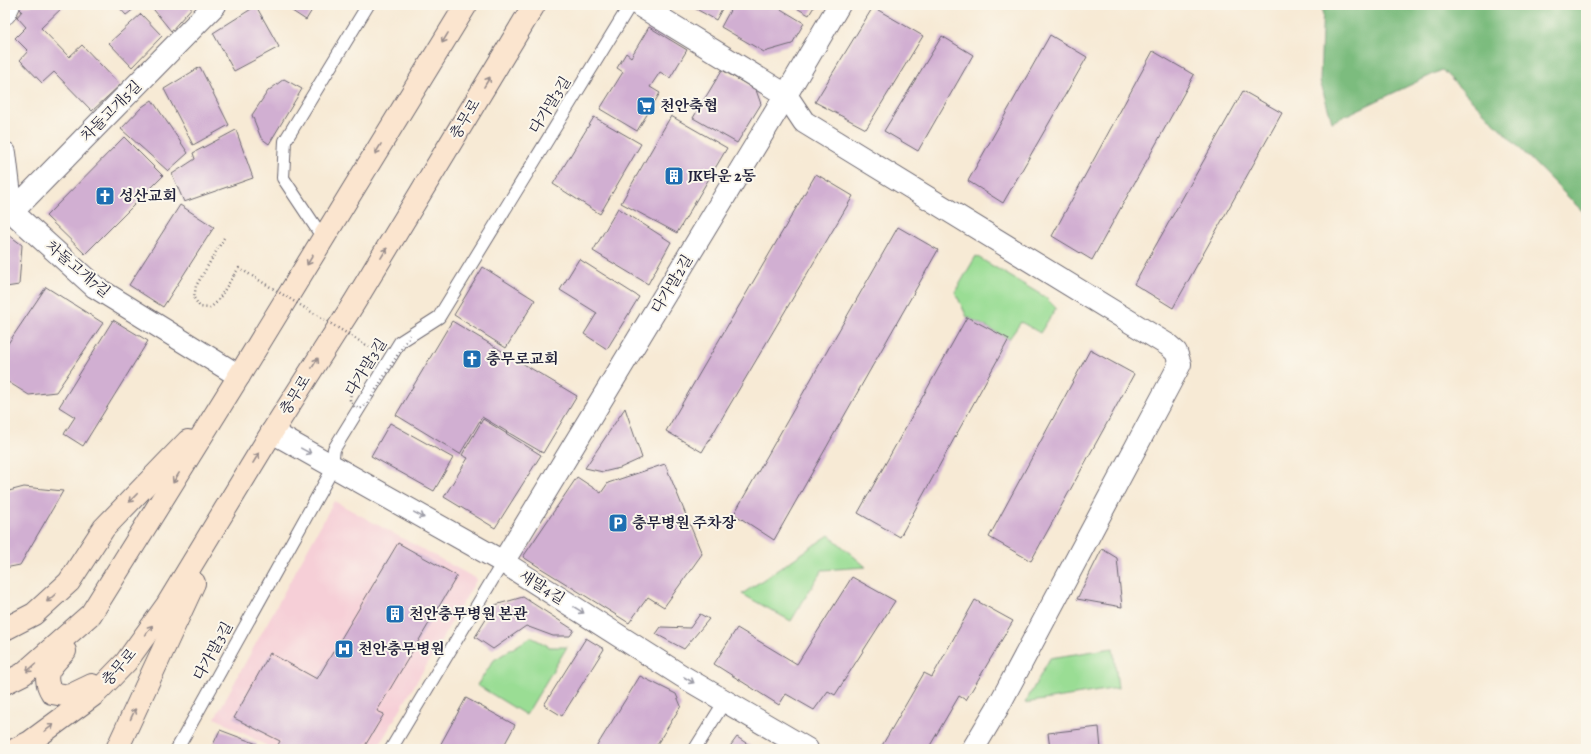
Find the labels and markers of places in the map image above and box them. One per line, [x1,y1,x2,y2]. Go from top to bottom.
supermarket icon: 천안축협 [635,95,657,117]
place label: 천안축협 [660,96,718,116]
building icon: JK타운 2동 [663,165,685,187]
place label: JK타운 2동 [688,166,757,186]
church icon: 성산교회 [94,185,116,207]
place label: 성산교회 [119,186,177,206]
church icon: 충무로교회 [461,348,483,370]
place label: 충무로교회 [486,349,558,369]
parking icon: 충무병원 주차장 [607,512,629,534]
place label: 충무병원 주차장 [632,513,737,533]
building icon: 천안충무병원 본관 [384,603,406,625]
place label: 천안충무병원 본관 [409,604,528,624]
hospital icon: 천안충무병원 [333,638,355,660]
place label: 천안충무병원 [358,639,445,659]

